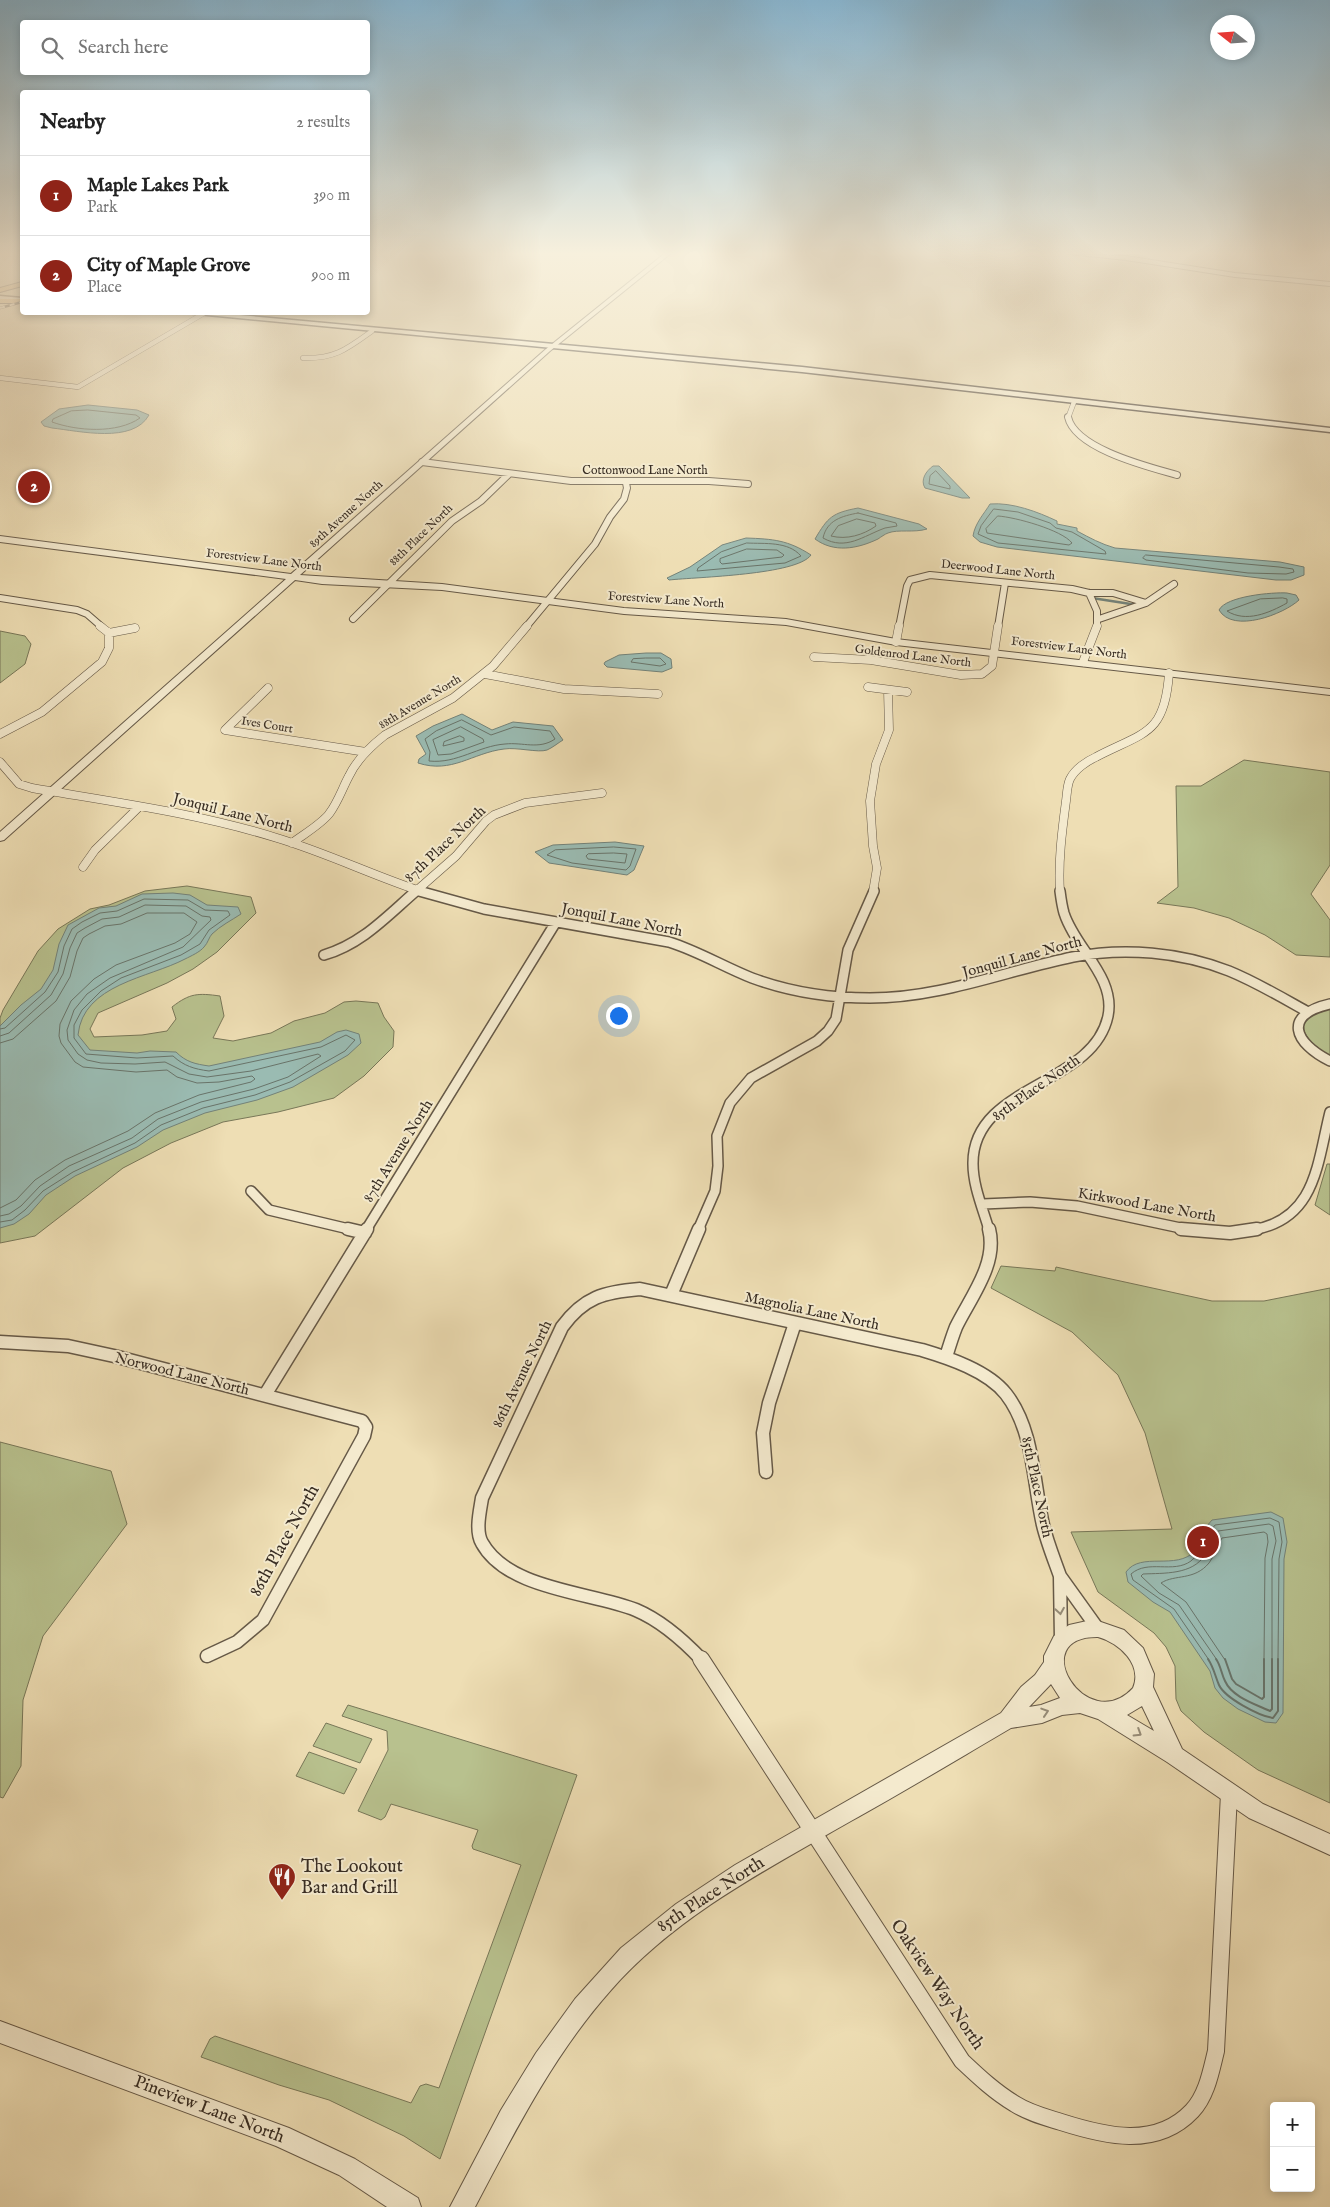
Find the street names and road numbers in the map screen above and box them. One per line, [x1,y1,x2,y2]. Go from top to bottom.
street label: Cottonwood Lane North [582,463,708,478]
street label: 89th Avenue North [306,477,386,551]
street label: 88th Place North [386,500,456,569]
street label: Forestview Lane North [205,545,323,575]
street label: Deerwood Lane North [940,557,1056,584]
street label: Forestview Lane North [607,588,725,612]
street label: Forestview Lane North [1010,633,1128,663]
street label: Goldenrod Lane North [854,641,973,671]
street label: 88th Avenue North [376,671,464,732]
street label: Ives Court [240,714,294,736]
street label: Jonquil Lane North [169,788,295,837]
street label: 87th Place North [400,801,490,887]
street label: Jonquil Lane North [558,899,684,941]
street label: Jonquil Lane North [958,932,1084,983]
street label: 85th Place North [988,1051,1084,1125]
street label: 87th Avenue North [359,1096,437,1206]
street label: Kirkwood Lane North [1076,1183,1218,1227]
street label: Magnolia Lane North [743,1287,881,1335]
street label: 86th Avenue North [488,1317,556,1431]
street label: Norwood Lane North [113,1348,251,1400]
street label: 85th Place North [1017,1435,1057,1539]
street label: 86th Place North [245,1481,325,1601]
street label: 85th Place North [653,1852,769,1938]
street label: Oakview Way North [885,1915,989,2055]
street label: Pineview Lane North [131,2071,288,2149]

